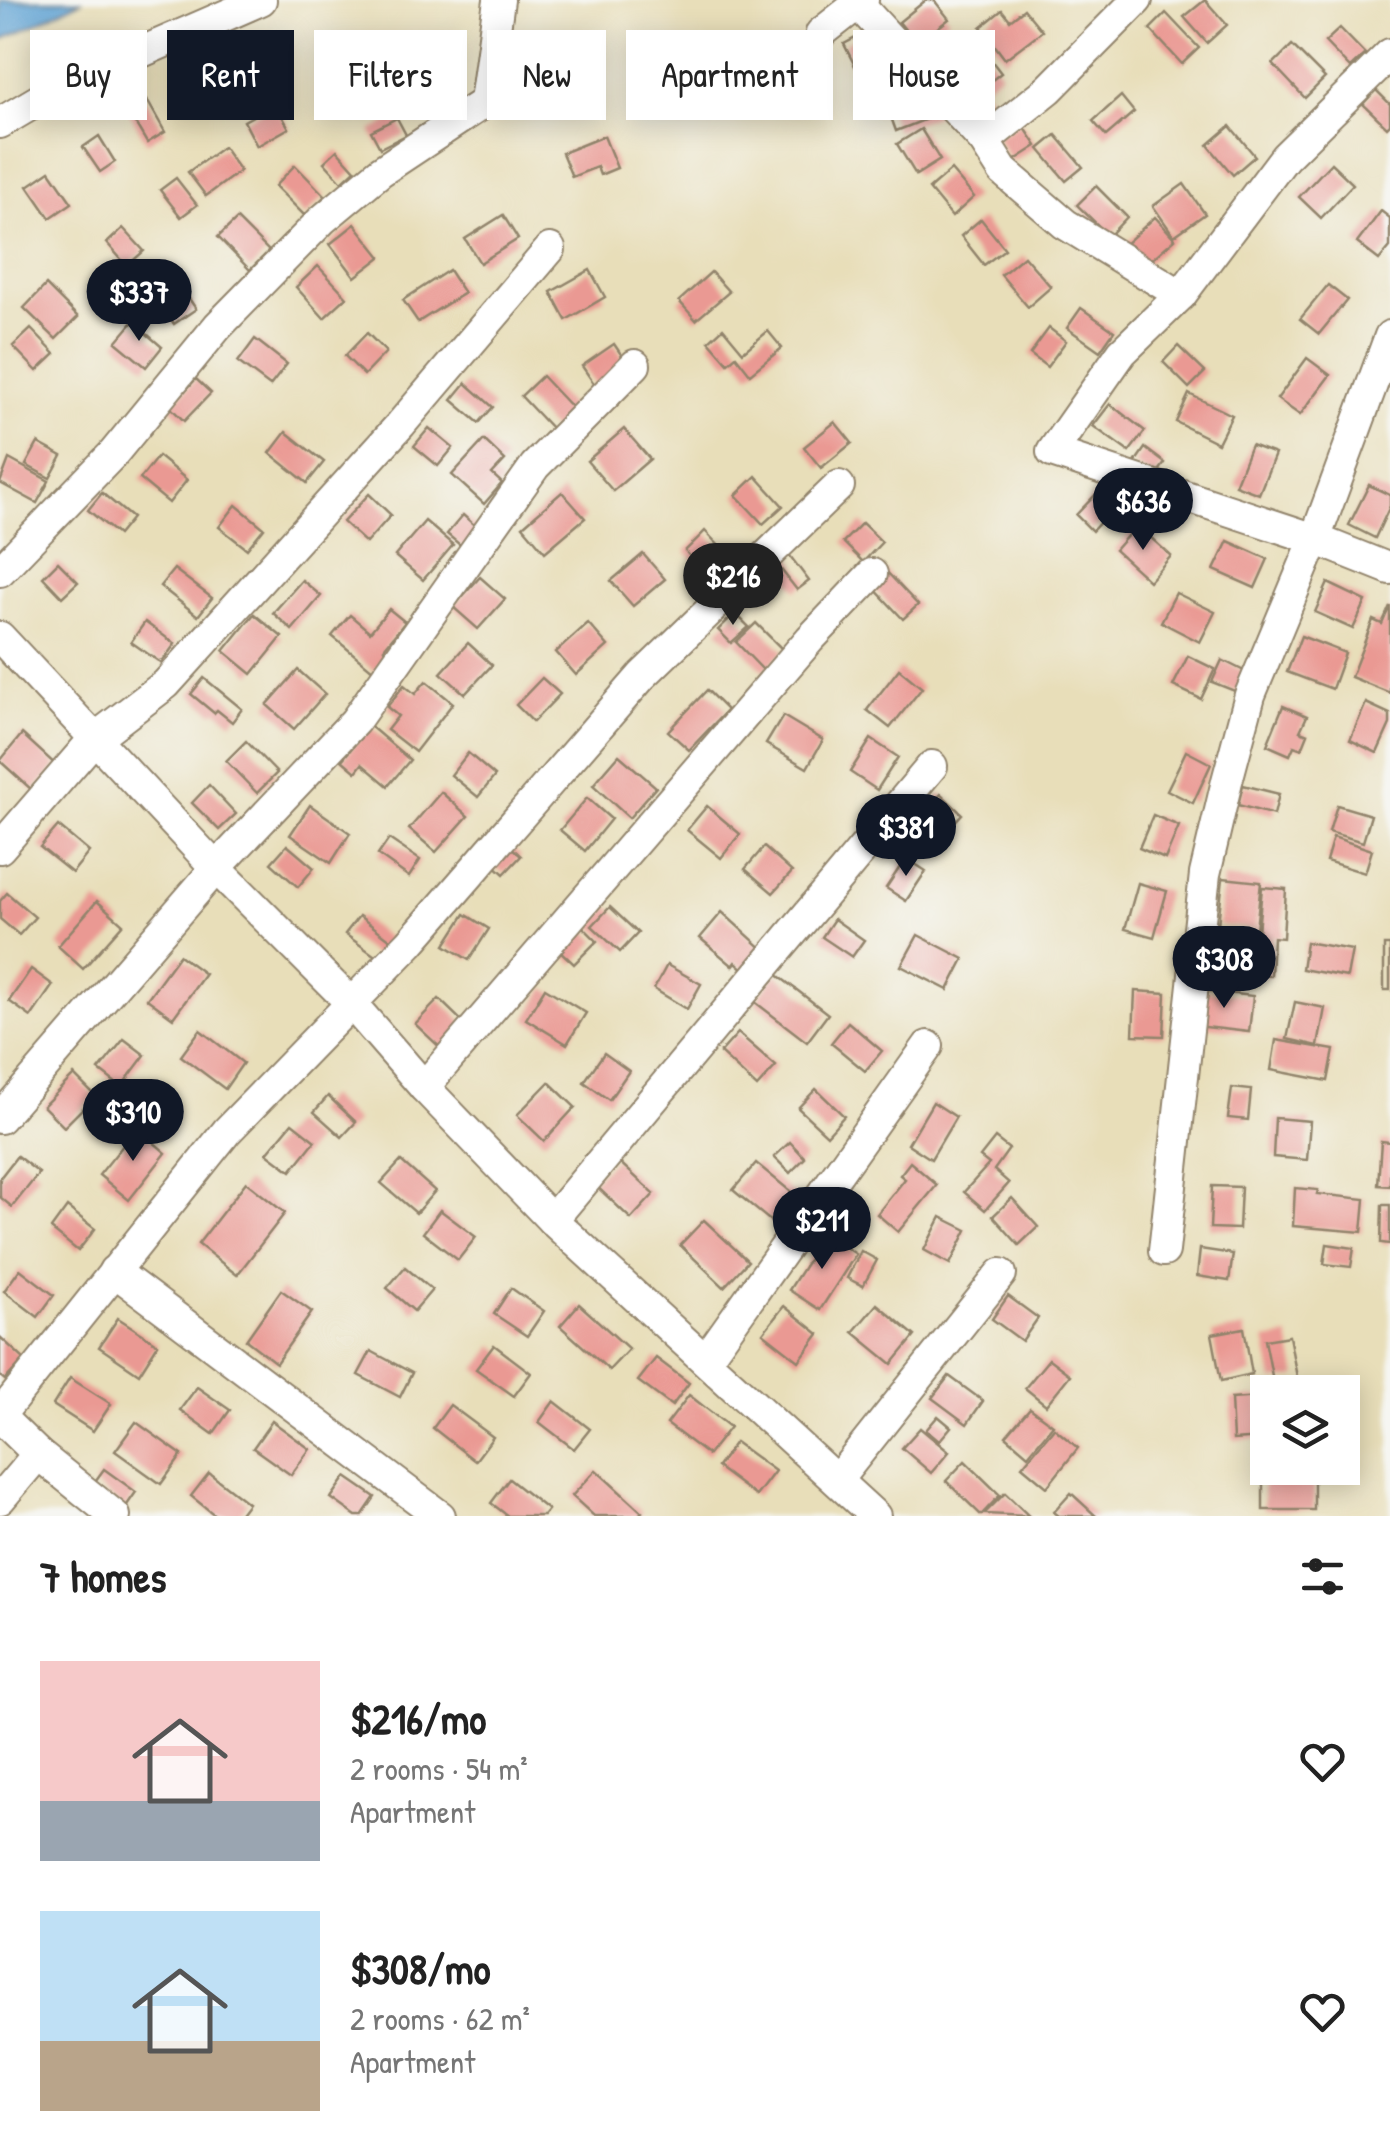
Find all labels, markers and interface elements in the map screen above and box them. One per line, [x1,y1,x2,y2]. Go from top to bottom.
chip: Buy [30,30,147,120]
chip: Rent [167,30,294,120]
chip: Filters [314,30,467,120]
chip: New [487,30,606,120]
chip: Apartment [626,30,833,120]
chip: House [853,30,995,120]
pin: $337 [80,259,198,344]
text: $337 [109,270,169,313]
pin: $636 [1084,468,1202,553]
text: $636 [1115,479,1171,522]
pin: $216 [674,543,792,628]
text: $216 [705,554,761,597]
pin: $381 [847,794,965,879]
text: $381 [878,805,934,848]
pin: $308 [1165,926,1283,1011]
text: $308 [1195,937,1253,980]
pin: $310 [74,1079,192,1164]
text: $310 [105,1090,161,1133]
pin: $211 [763,1187,881,1272]
text: $211 [795,1198,849,1241]
map controls [1250,1375,1360,1485]
button: layers [1250,1375,1360,1485]
text: 7 homes [40,1548,166,1605]
icon: filters [1295,1549,1350,1604]
text: $216/mo [350,1690,486,1747]
icon: home [120,1701,240,1821]
icon: heart [1295,1734,1350,1789]
text: 2 rooms · 54 m² [350,1747,528,1790]
text: Apartment [350,1790,475,1833]
text: $308/mo [350,1940,490,1997]
icon: home [120,1951,240,2071]
icon: heart [1295,1984,1350,2039]
text: 2 rooms · 62 m² [350,1997,530,2040]
text: Apartment [350,2040,475,2083]

